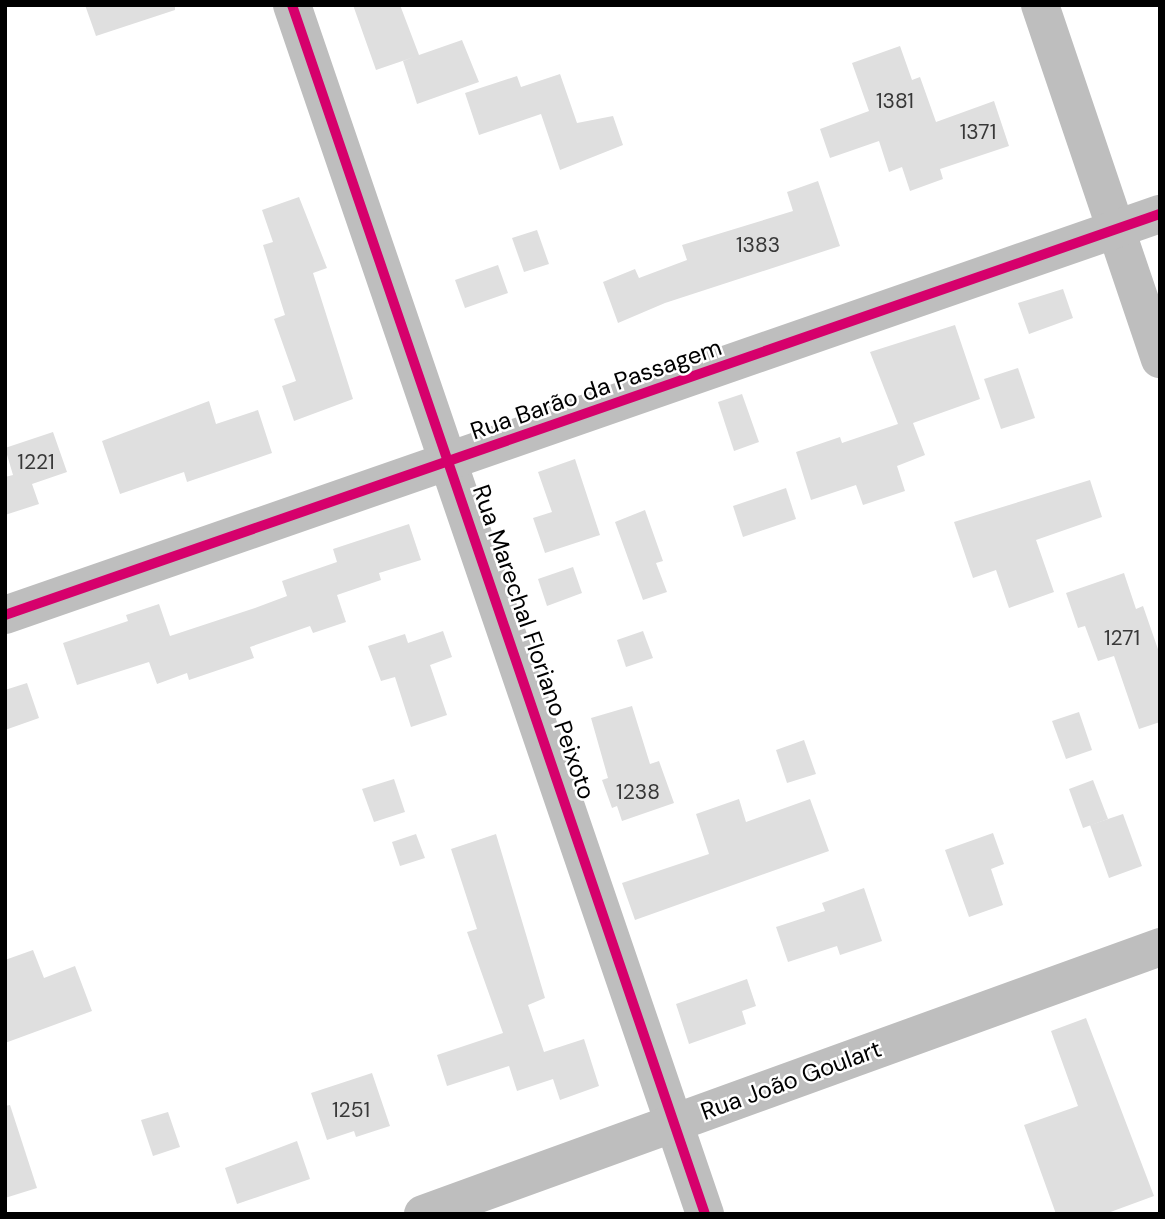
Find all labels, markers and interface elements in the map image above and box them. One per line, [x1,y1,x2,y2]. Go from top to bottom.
house number: 1381 [876,88,914,114]
house number: 1371 [960,119,996,145]
house number: 1383 [736,232,780,258]
street label: Rua Barão da Passagem [467,332,725,446]
house number: 1221 [17,449,55,475]
street label: Rua Marechal Floriano Peixoto [467,481,601,803]
house number: 1271 [1104,625,1140,651]
house number: 1238 [616,779,660,805]
street label: Rua João Goulart [697,1034,885,1126]
house number: 1251 [332,1097,370,1123]

